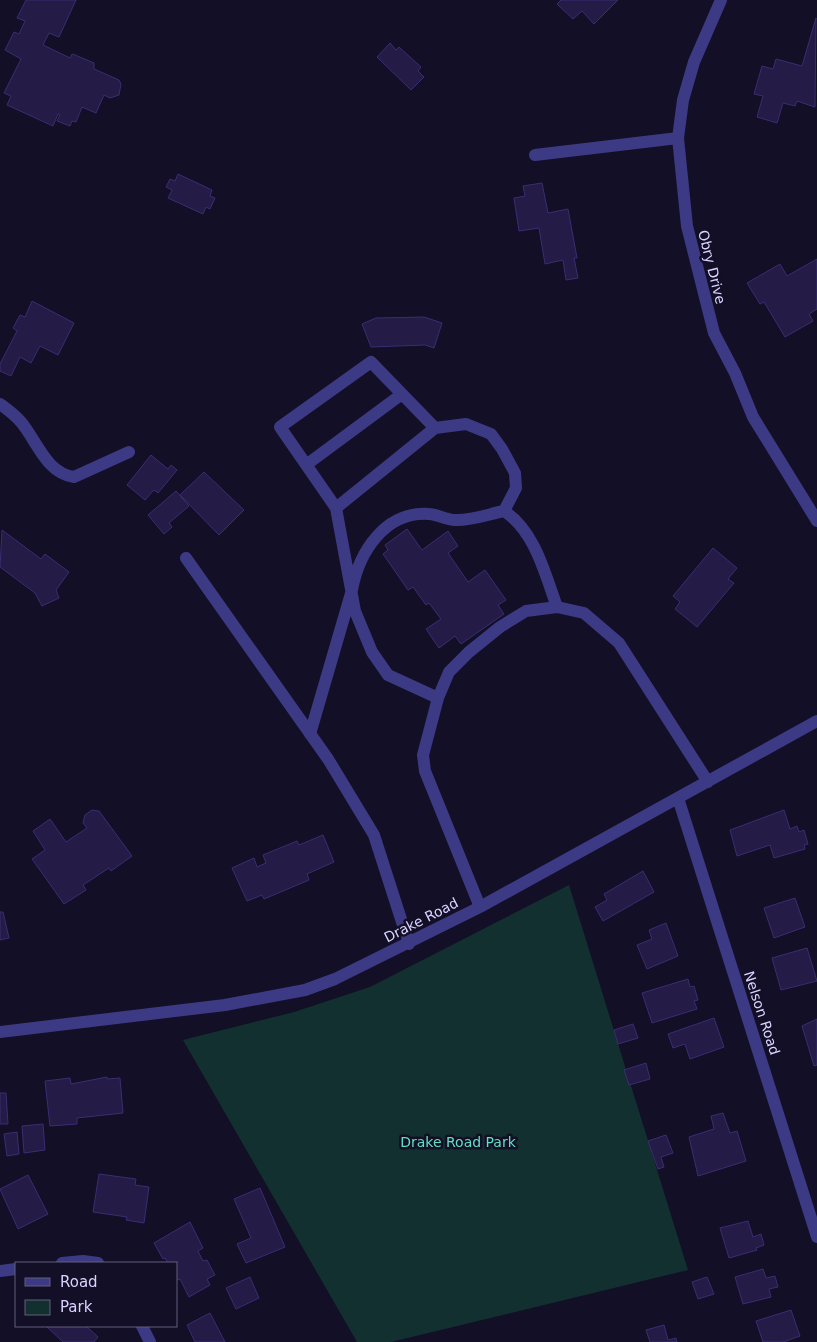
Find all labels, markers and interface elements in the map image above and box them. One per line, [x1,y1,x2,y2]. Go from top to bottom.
street label: Obry Drive [695,228,729,306]
street label: Drake Road [381,895,461,945]
street label: Nelson Road [741,969,783,1057]
park label: Drake Road Park [400,1134,517,1150]
legend [15,1262,178,1327]
text: Road [60,1273,98,1291]
text: Park [60,1298,93,1316]

